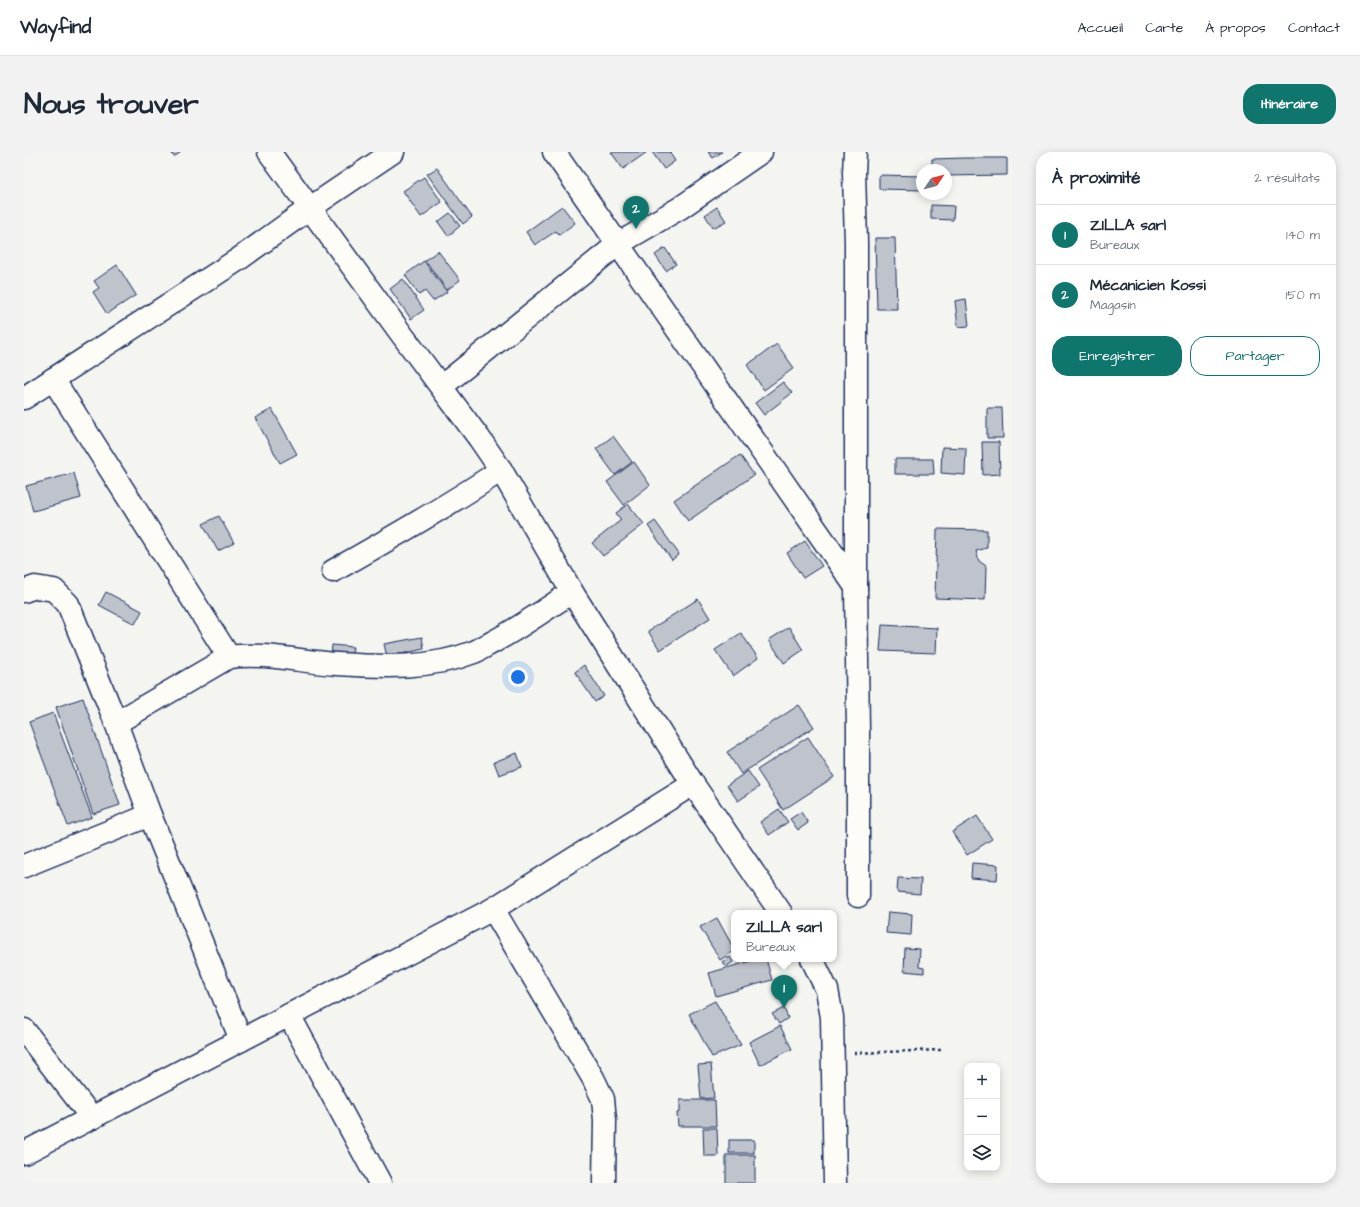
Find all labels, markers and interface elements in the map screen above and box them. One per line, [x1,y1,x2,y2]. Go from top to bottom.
text: Wayfind [20,14,91,41]
text: Accueil [1078,18,1123,38]
text: Carte [1145,18,1183,38]
text: À propos [1205,18,1266,38]
text: Contact [1288,18,1340,38]
button: Itinéraire [1243,84,1336,124]
text: Nous trouver [24,85,199,124]
north arrow [916,164,952,200]
text: À proximité [1052,166,1141,190]
text: 2 résultats [1254,169,1320,187]
pin: 2 [623,196,649,229]
text: ZILLA sarl [1090,215,1166,236]
text: 1 [1064,226,1066,244]
text: 140 m [1286,226,1320,244]
text: Bureaux [1090,236,1139,254]
text: Mécanicien Kossi [1090,275,1206,296]
text: 2 [1061,286,1069,304]
text: 150 m [1286,286,1320,304]
text: Magasin [1090,296,1136,314]
button: Enregistrer [1052,336,1182,376]
button: Partager [1190,336,1320,376]
your location [508,667,528,687]
popup [731,910,837,962]
text: ZILLA sarl [746,917,822,938]
text: Bureaux [746,938,795,956]
pin: 1 [771,975,797,1008]
map controls [964,1063,1000,1171]
button: + [964,1063,1000,1099]
button: − [964,1099,1000,1135]
button: layers [964,1135,1000,1171]

